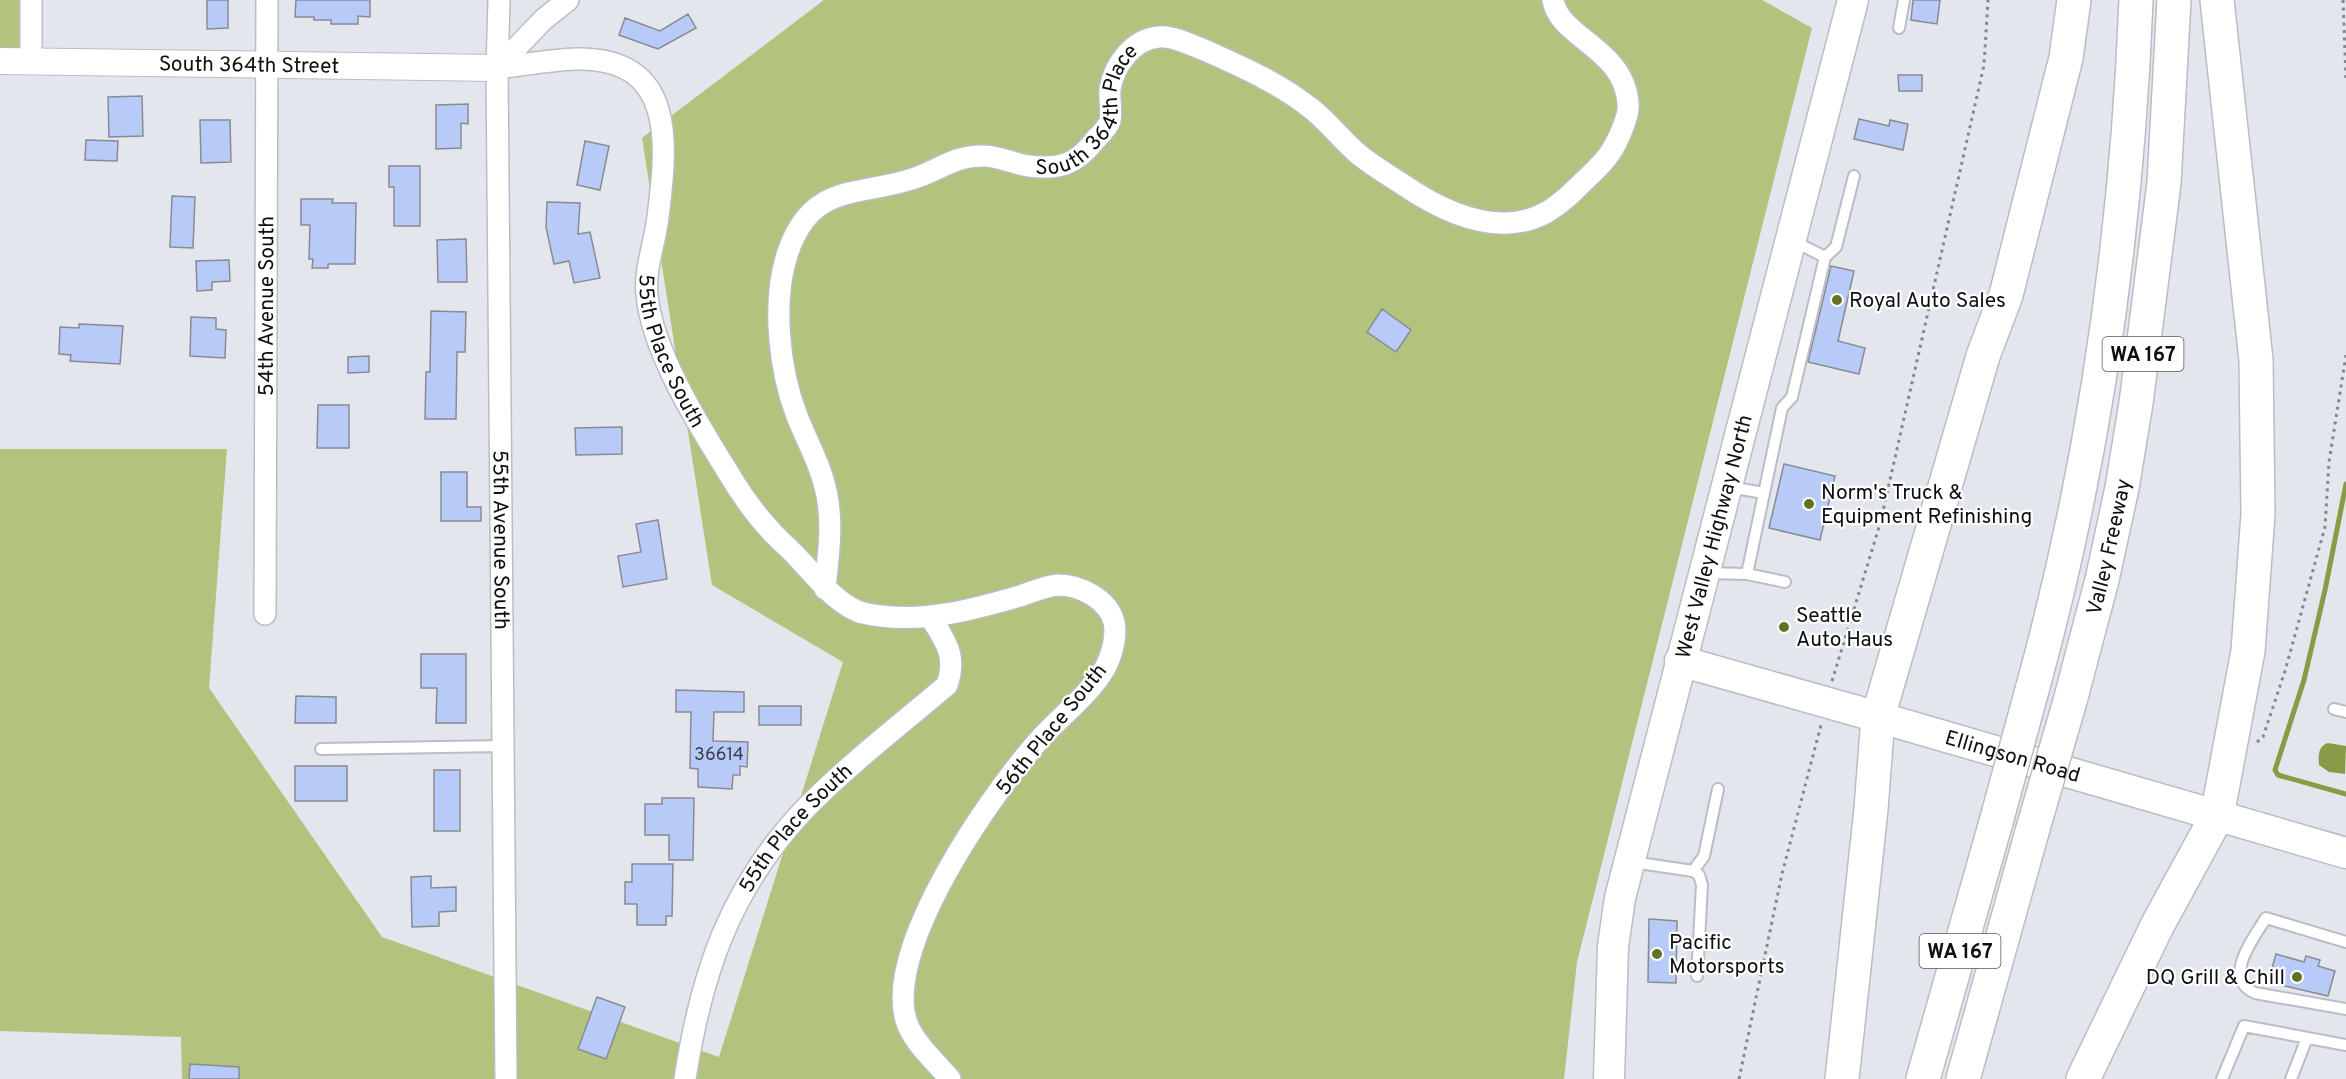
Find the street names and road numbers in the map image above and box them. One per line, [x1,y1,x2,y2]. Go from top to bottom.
street label: South 364th Place [1035,39,1144,182]
street label: South 364th Street [159,51,339,81]
street label: 54th Avenue South [254,216,281,396]
street label: 55th Place South [631,273,710,433]
road number: WA 167 [2102,337,2184,371]
street label: West Valley Highway North [1671,412,1760,662]
street label: 55th Avenue South [485,450,514,630]
street label: Valley Freeway [2081,477,2138,618]
street label: 56th Place South [991,659,1114,801]
street label: Ellingson Road [1941,725,2083,790]
street label: 55th Place South [734,758,859,898]
road number: WA 167 [1920,934,2000,968]

